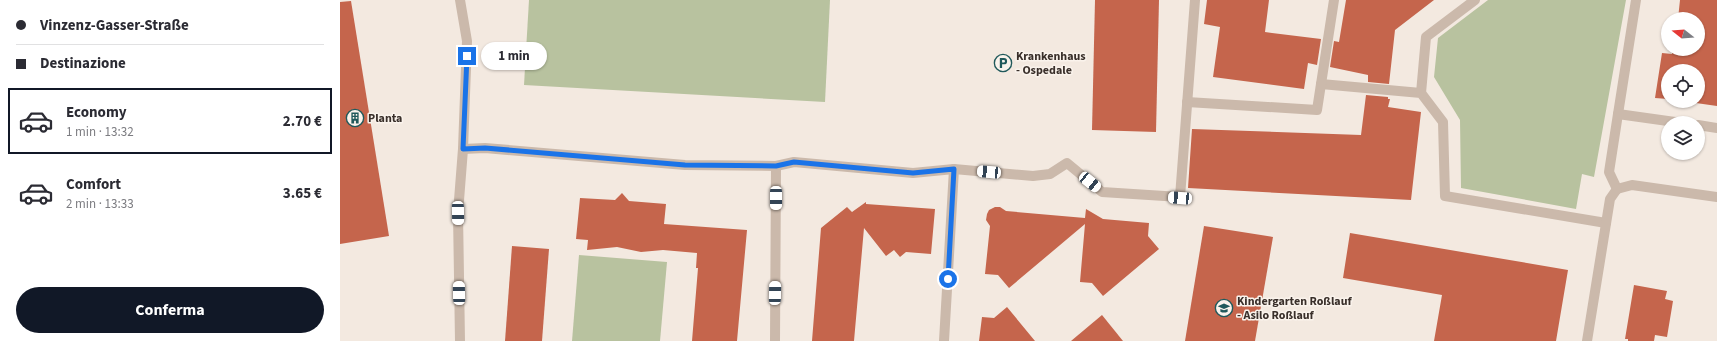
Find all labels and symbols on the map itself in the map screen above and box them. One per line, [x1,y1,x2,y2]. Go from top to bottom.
north arrow [1661,12,1705,56]
callout: 1 min [481,42,547,70]
route end [458,47,476,65]
place label: Krankenhaus - Ospedale [1016,48,1086,79]
parking icon: Krankenhaus - Ospedale [993,53,1013,73]
building icon: Planta [345,108,365,128]
place label: Planta [368,110,402,127]
car [977,165,1001,179]
car [1077,170,1103,194]
car [770,186,782,210]
car [1168,191,1192,205]
car [452,201,464,225]
route start [939,270,957,288]
car [453,281,465,305]
car [769,281,781,305]
place label: Kindergarten Roßlauf - Asilo Roßlauf [1237,293,1352,324]
school or university icon: Kindergarten Roßlauf - Asilo Roßlauf [1214,298,1234,318]

